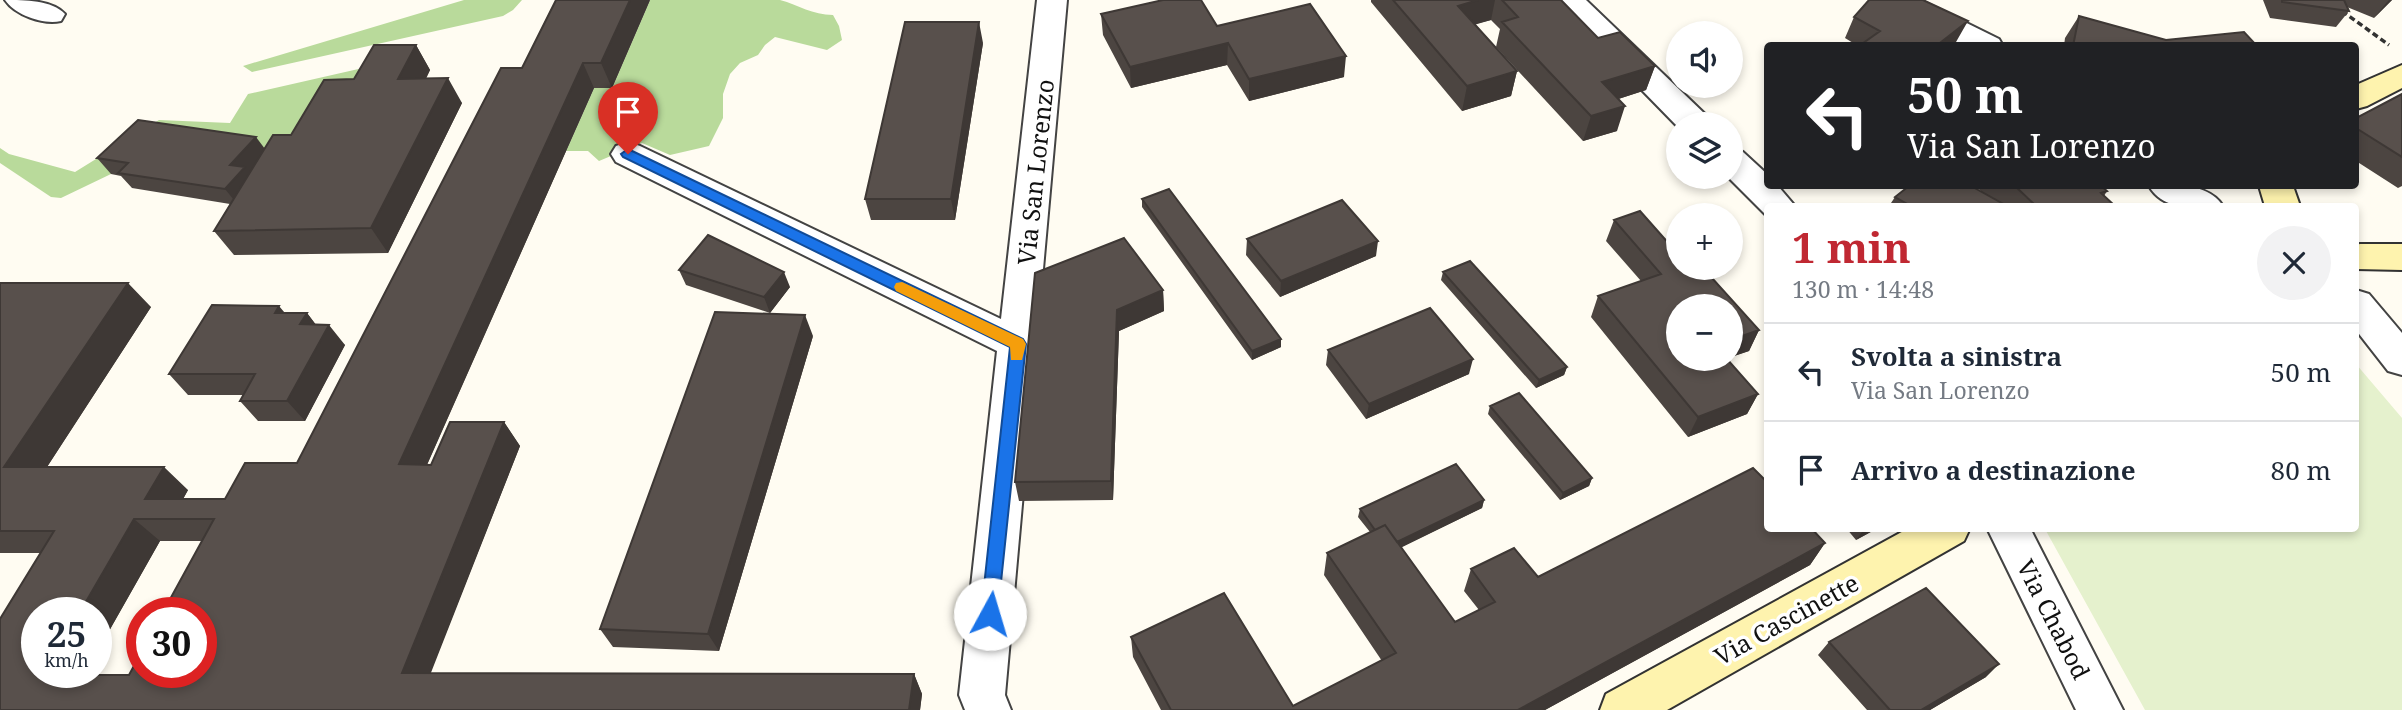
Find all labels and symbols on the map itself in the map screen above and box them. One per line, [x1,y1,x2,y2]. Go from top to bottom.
street label: Via San Lorenzo [1009,78,1061,266]
pin [598,82,658,154]
street label: Via Chabod [2010,553,2098,685]
street label: Via Cascinette [1708,566,1864,672]
position arrow [953,577,1027,651]
speed limit sign: 30 [126,597,217,688]

